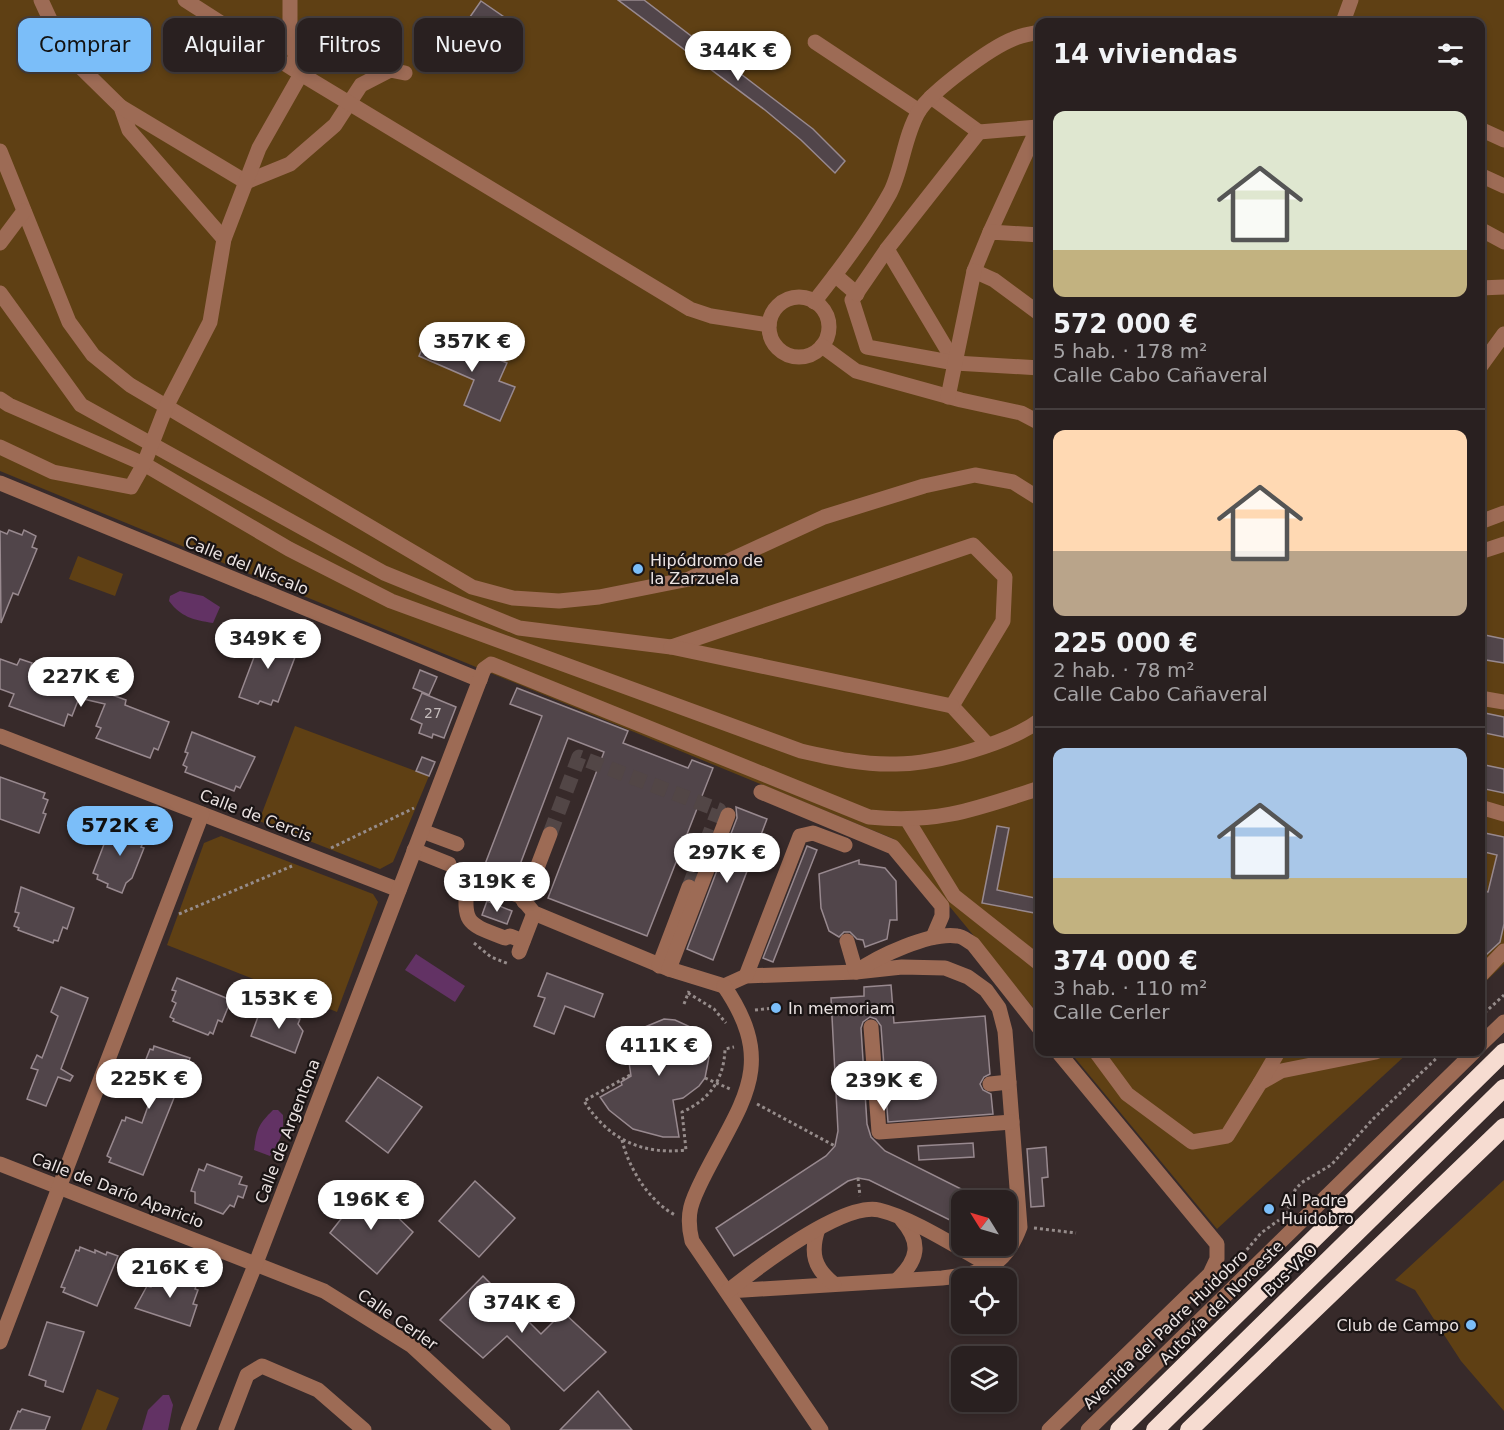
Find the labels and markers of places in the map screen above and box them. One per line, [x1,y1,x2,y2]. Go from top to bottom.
pin: 344K € [689,31,787,82]
pin: 357K € [423,322,521,373]
place label: Hipódromo de la Zarzuela [650,551,763,588]
marker: Hipódromo de la Zarzuela [631,562,645,576]
pin: 349K € [219,619,317,670]
pin: 227K € [32,657,130,708]
pin: 572K € [71,806,169,857]
pin: 297K € [678,833,776,884]
pin: 319K € [448,862,546,913]
pin: 153K € [230,979,328,1030]
place label: In memoriam [788,999,895,1018]
marker: In memoriam [769,1001,783,1015]
pin: 411K € [610,1026,708,1077]
pin: 225K € [100,1059,198,1110]
pin: 239K € [835,1061,933,1112]
pin: 196K € [322,1180,420,1231]
place label: Al Padre Huidobro [1281,1191,1354,1228]
marker: Al Padre Huidobro [1262,1202,1276,1216]
pin: 216K € [121,1248,219,1299]
pin: 374K € [473,1283,571,1334]
place label: Club de Campo [1336,1316,1459,1335]
marker: Club de Campo [1464,1318,1478,1332]

